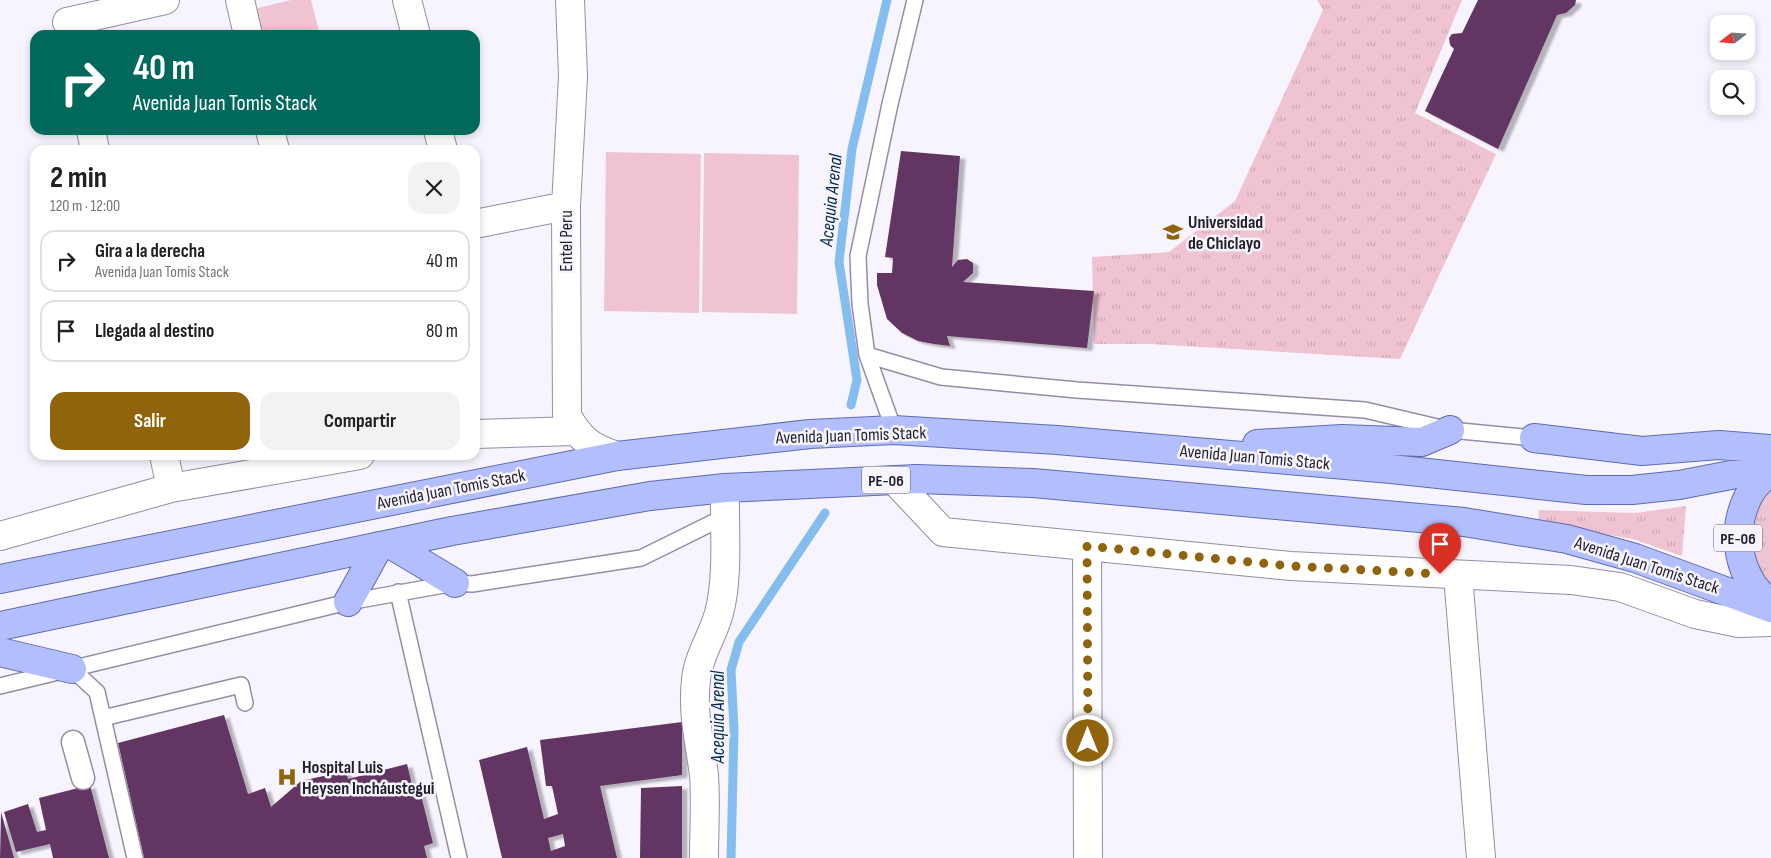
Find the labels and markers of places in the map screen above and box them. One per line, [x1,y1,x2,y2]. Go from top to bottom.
place label: Universidad de Chiclayo [1188,212,1263,254]
school or university icon: Universidad de Chiclayo [1162,221,1184,243]
pin [1419,523,1461,574]
place label: Hospital Luis Heysen Incháustegui [302,757,434,799]
hospital icon: Hospital Luis Heysen Incháustegui [276,766,298,788]

